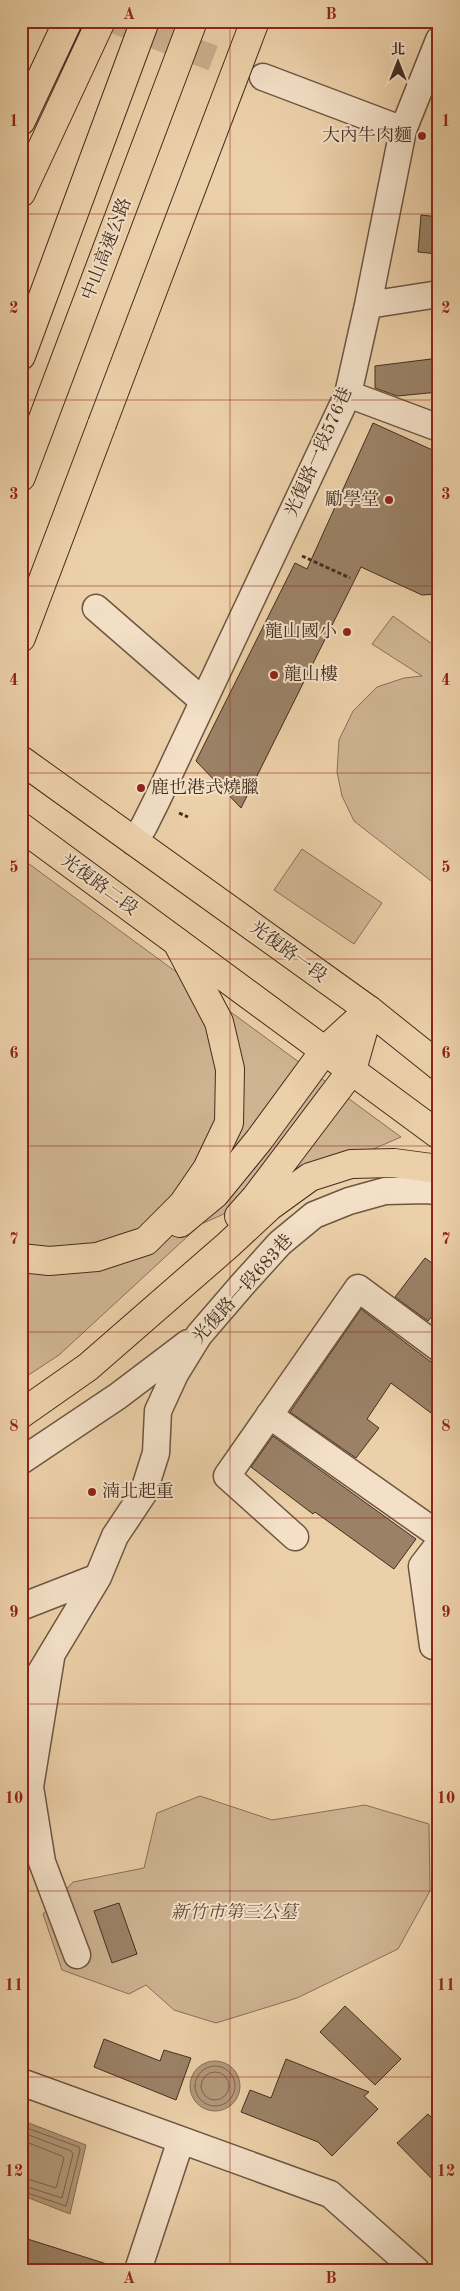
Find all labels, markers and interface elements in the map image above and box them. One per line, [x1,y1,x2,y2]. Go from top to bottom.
text: A [123,7,135,23]
text: B [325,7,337,23]
north arrow [372,38,422,88]
text: 北 [391,42,405,57]
text: 1 [9,114,19,130]
text: 1 [441,114,451,130]
place label: 大內牛肉麵 [322,125,412,145]
marker: 大內牛肉麵 [416,130,428,142]
street label: 中山高速公路 [77,195,135,303]
text: 2 [9,301,19,317]
text: 2 [441,301,451,317]
street label: 光復路一段576巷 [281,384,356,519]
text: 3 [9,487,19,503]
text: 3 [441,487,451,503]
place label: 勵學堂 [325,489,379,509]
marker: 勵學堂 [383,494,395,506]
place label: 龍山國小 [265,621,337,641]
marker: 龍山國小 [341,626,353,638]
place label: 龍山樓 [284,664,338,684]
marker: 龍山樓 [268,669,280,681]
text: 4 [9,673,19,689]
text: 4 [441,673,451,689]
place label: 鹿也港式燒臘 [151,777,259,797]
marker: 鹿也港式燒臘 [135,782,147,794]
street label: 光復路二段 [57,850,142,919]
text: 5 [9,860,19,876]
text: 5 [441,860,451,876]
street label: 光復路一段 [246,917,331,986]
text: 6 [9,1046,19,1062]
text: 6 [441,1046,451,1062]
street label: 光復路一段683巷 [188,1230,296,1347]
text: 7 [9,1232,19,1248]
text: 7 [441,1232,451,1248]
text: 8 [9,1419,19,1435]
text: 8 [441,1419,451,1435]
place label: 湳北起重 [102,1481,174,1501]
marker: 湳北起重 [86,1486,98,1498]
text: 9 [9,1605,19,1621]
text: 9 [441,1605,451,1621]
text: 10 [5,1791,23,1807]
text: 10 [437,1791,455,1807]
park label: 新竹市第三公墓 [171,1902,300,1922]
text: 11 [5,1978,23,1994]
text: 11 [437,1978,455,1994]
text: 12 [5,2164,23,2180]
text: 12 [437,2164,455,2180]
text: A [123,2271,135,2287]
text: B [325,2271,337,2287]

